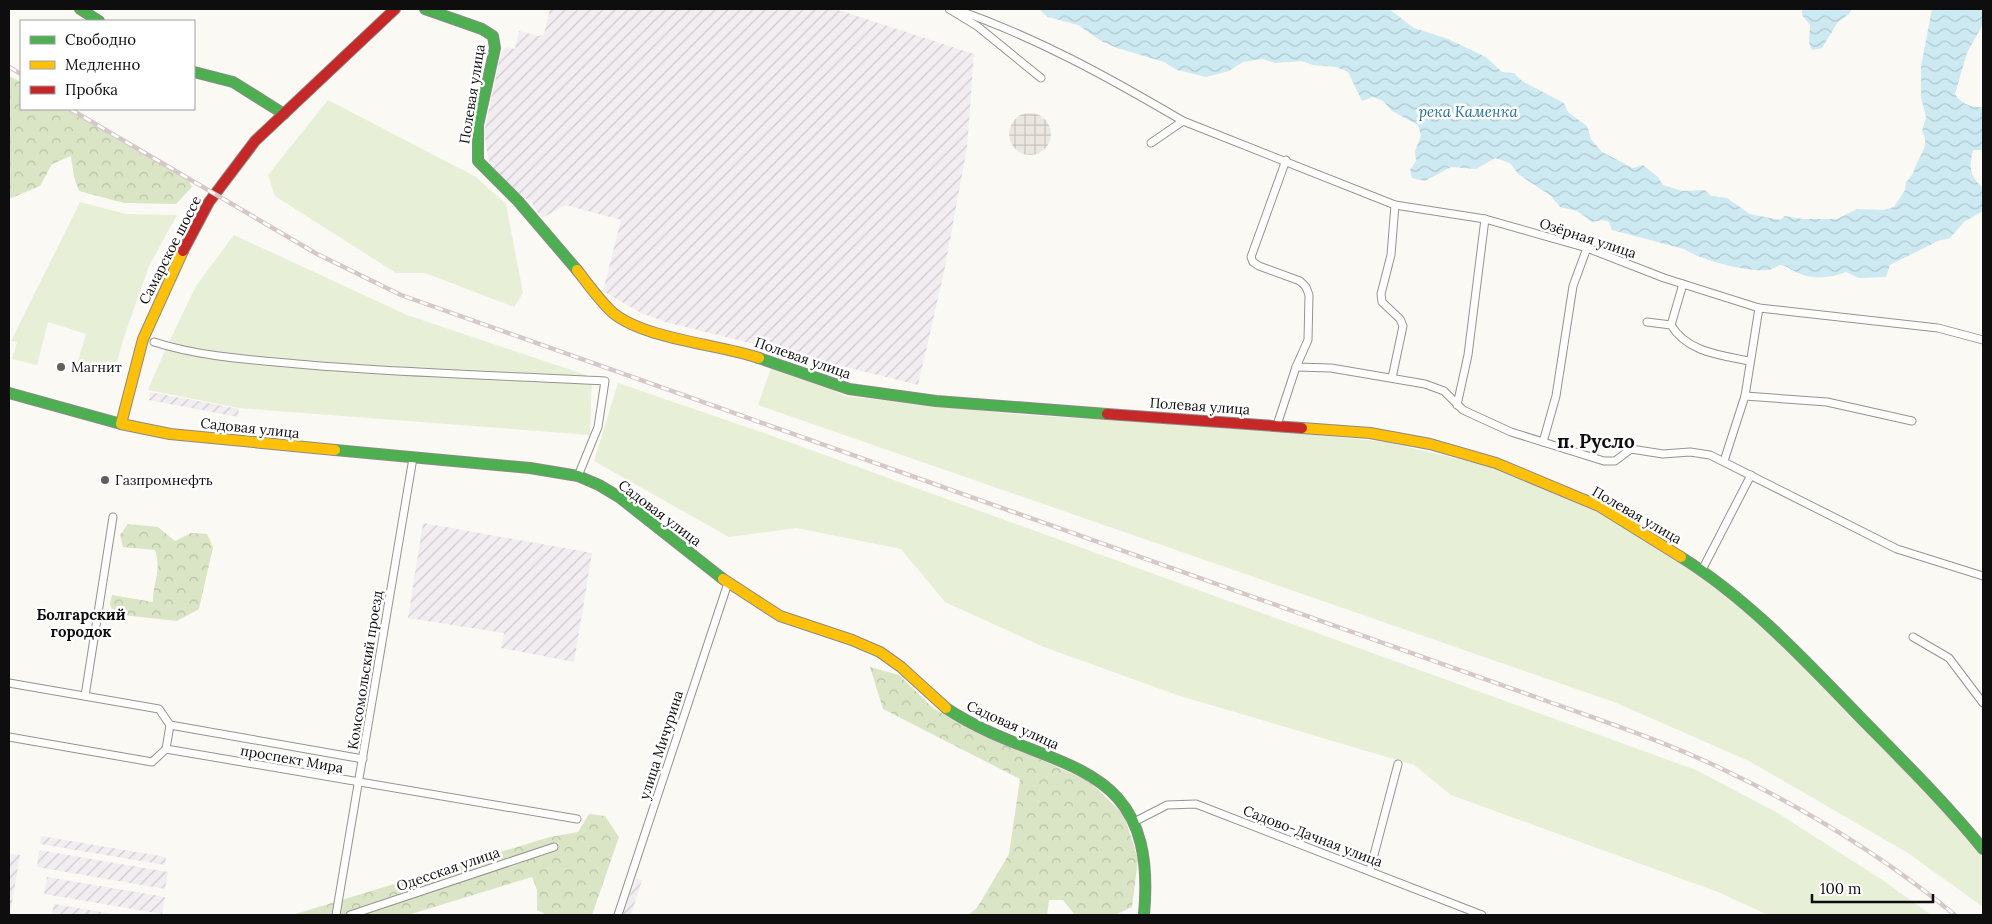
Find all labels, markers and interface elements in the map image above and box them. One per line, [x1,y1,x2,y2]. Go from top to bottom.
legend [20,20,195,110]
text: Свободно [65,30,136,49]
street label: Полевая улица [455,43,489,145]
text: Медленно [65,55,140,74]
text: Пробка [65,80,118,99]
water label: река Каменка [1418,102,1518,121]
street label: Самарское шоссе [135,192,205,307]
street label: Озёрная улица [1537,214,1639,262]
street label: Полевая улица [753,333,853,383]
place label: Магнит [71,358,122,376]
marker: Магнит [55,361,67,373]
street label: Полевая улица [1149,394,1251,418]
street label: Садовая улица [200,414,300,442]
district label: п. Русло [1557,429,1635,453]
place label: Газпромнефть [115,471,213,489]
marker: Газпромнефть [99,474,111,486]
street label: Садовая улица [615,476,705,550]
street label: Полевая улица [1589,482,1685,548]
street label: Комсомольский проезд [344,589,386,751]
district label: Болгарский городок [36,605,126,641]
street label: улица Мичурина [635,688,687,802]
street label: Садовая улица [964,697,1062,753]
street label: проспект Мира [239,741,345,777]
street label: Садово-Дачная улица [1241,801,1385,871]
street label: Одесская улица [394,843,502,895]
scale bar [1812,872,1933,904]
text: 100 m [1820,879,1861,898]

